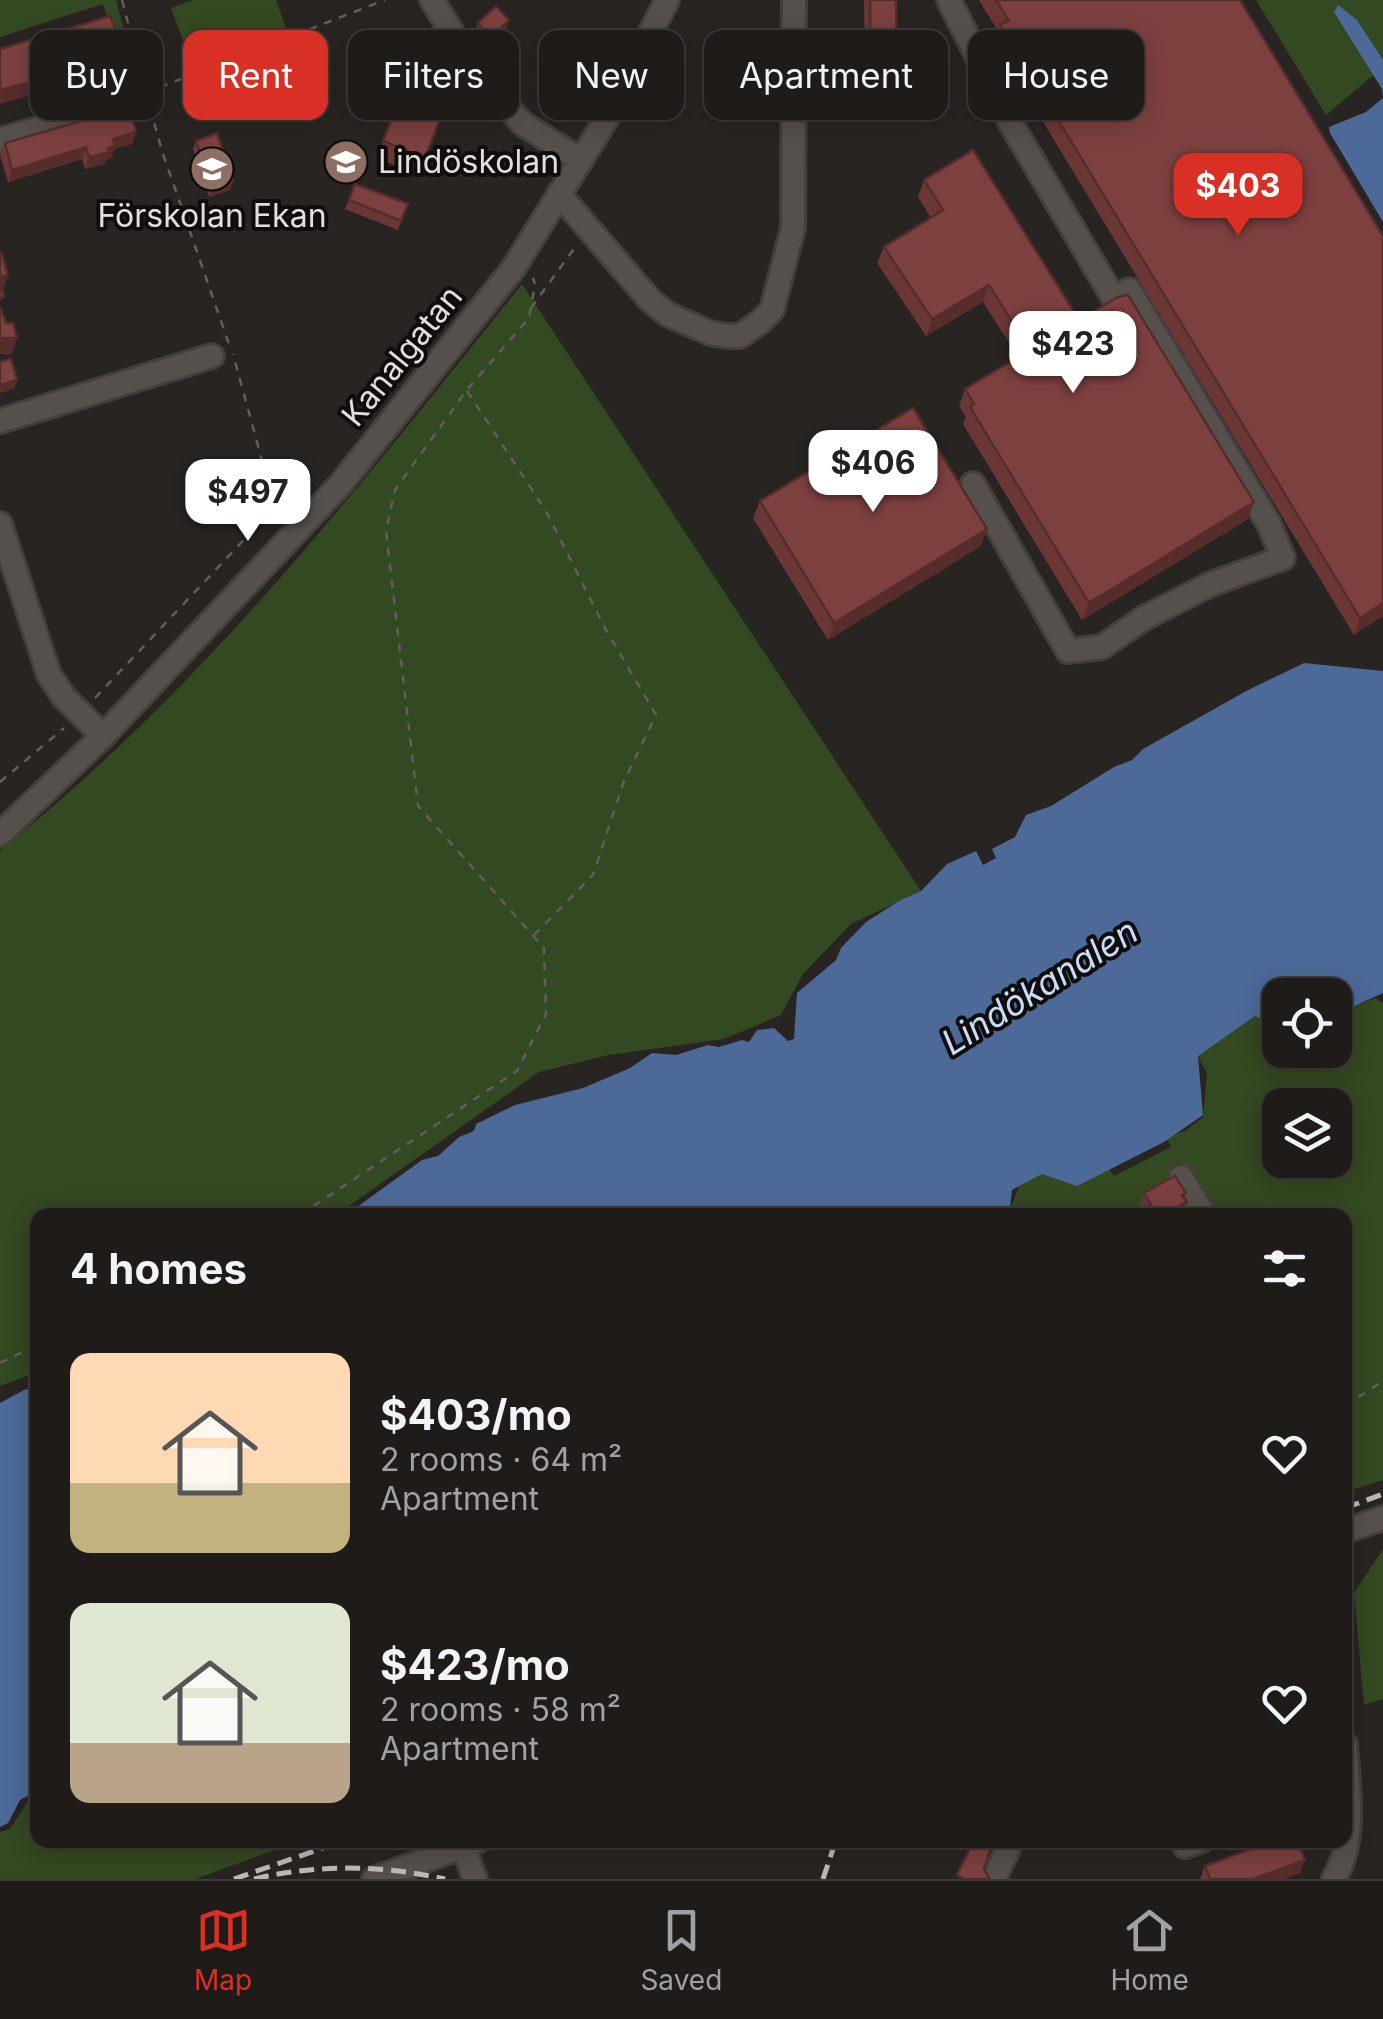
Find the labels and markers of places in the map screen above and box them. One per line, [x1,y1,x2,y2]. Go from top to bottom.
school or university icon: Lindöskolan [323,139,369,185]
place label: Lindöskolan [378,142,559,181]
school or university icon: Förskolan Ekan [189,146,235,192]
pin: $403 [1179,153,1297,238]
place label: Förskolan Ekan [97,196,327,235]
pin: $423 [1014,311,1132,396]
pin: $406 [814,430,932,515]
pin: $497 [189,459,307,544]

